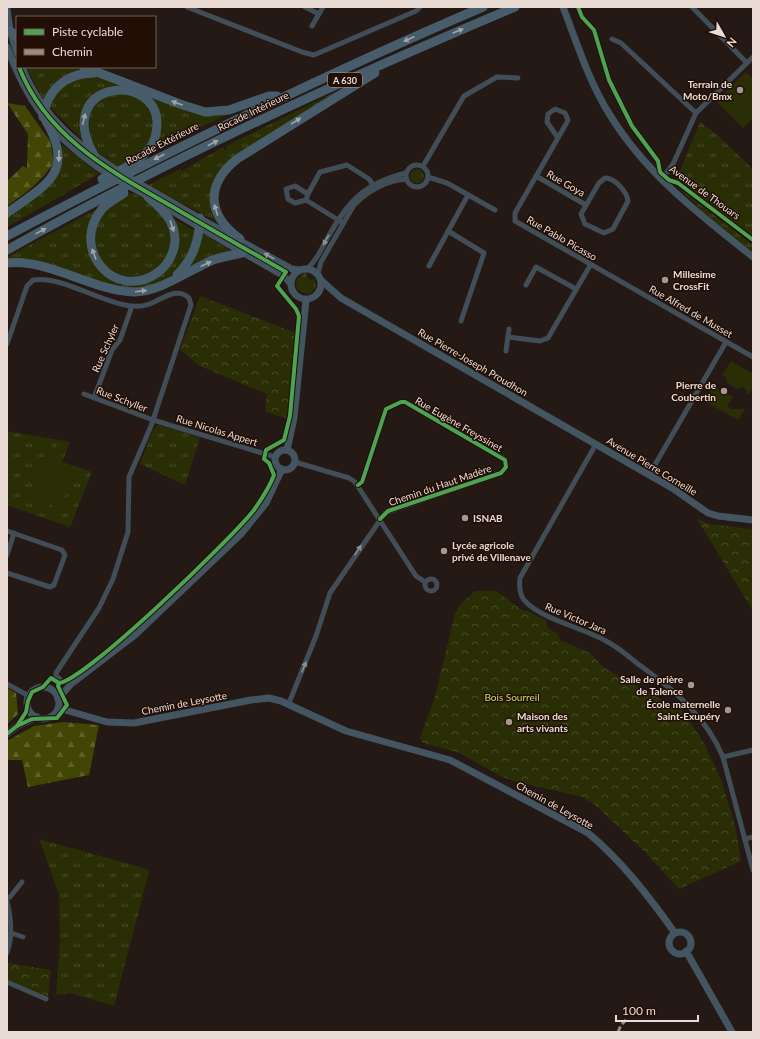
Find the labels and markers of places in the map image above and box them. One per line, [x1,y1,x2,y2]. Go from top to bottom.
place label: Terrain de Moto/Bmx [683,78,733,102]
marker: Terrain de Moto/Bmx [735,85,745,95]
place label: Millesime CrossFit [673,268,717,292]
marker: Millesime CrossFit [660,275,670,285]
place label: Pierre de Coubertin [671,379,717,403]
marker: Pierre de Coubertin [719,386,729,396]
place label: ISNAB [473,512,503,524]
marker: ISNAB [460,513,470,523]
place label: Lycée agricole privé de Villenave [452,539,531,563]
marker: Lycée agricole privé de Villenave [439,546,449,556]
place label: Salle de prière de Talence [620,673,684,697]
marker: Salle de prière de Talence [686,680,696,690]
place label: École maternelle Saint-Exupéry [646,698,721,722]
marker: École maternelle Saint-Exupéry [723,705,733,715]
place label: Maison des arts vivants [517,710,568,734]
marker: Maison des arts vivants [504,717,514,727]

